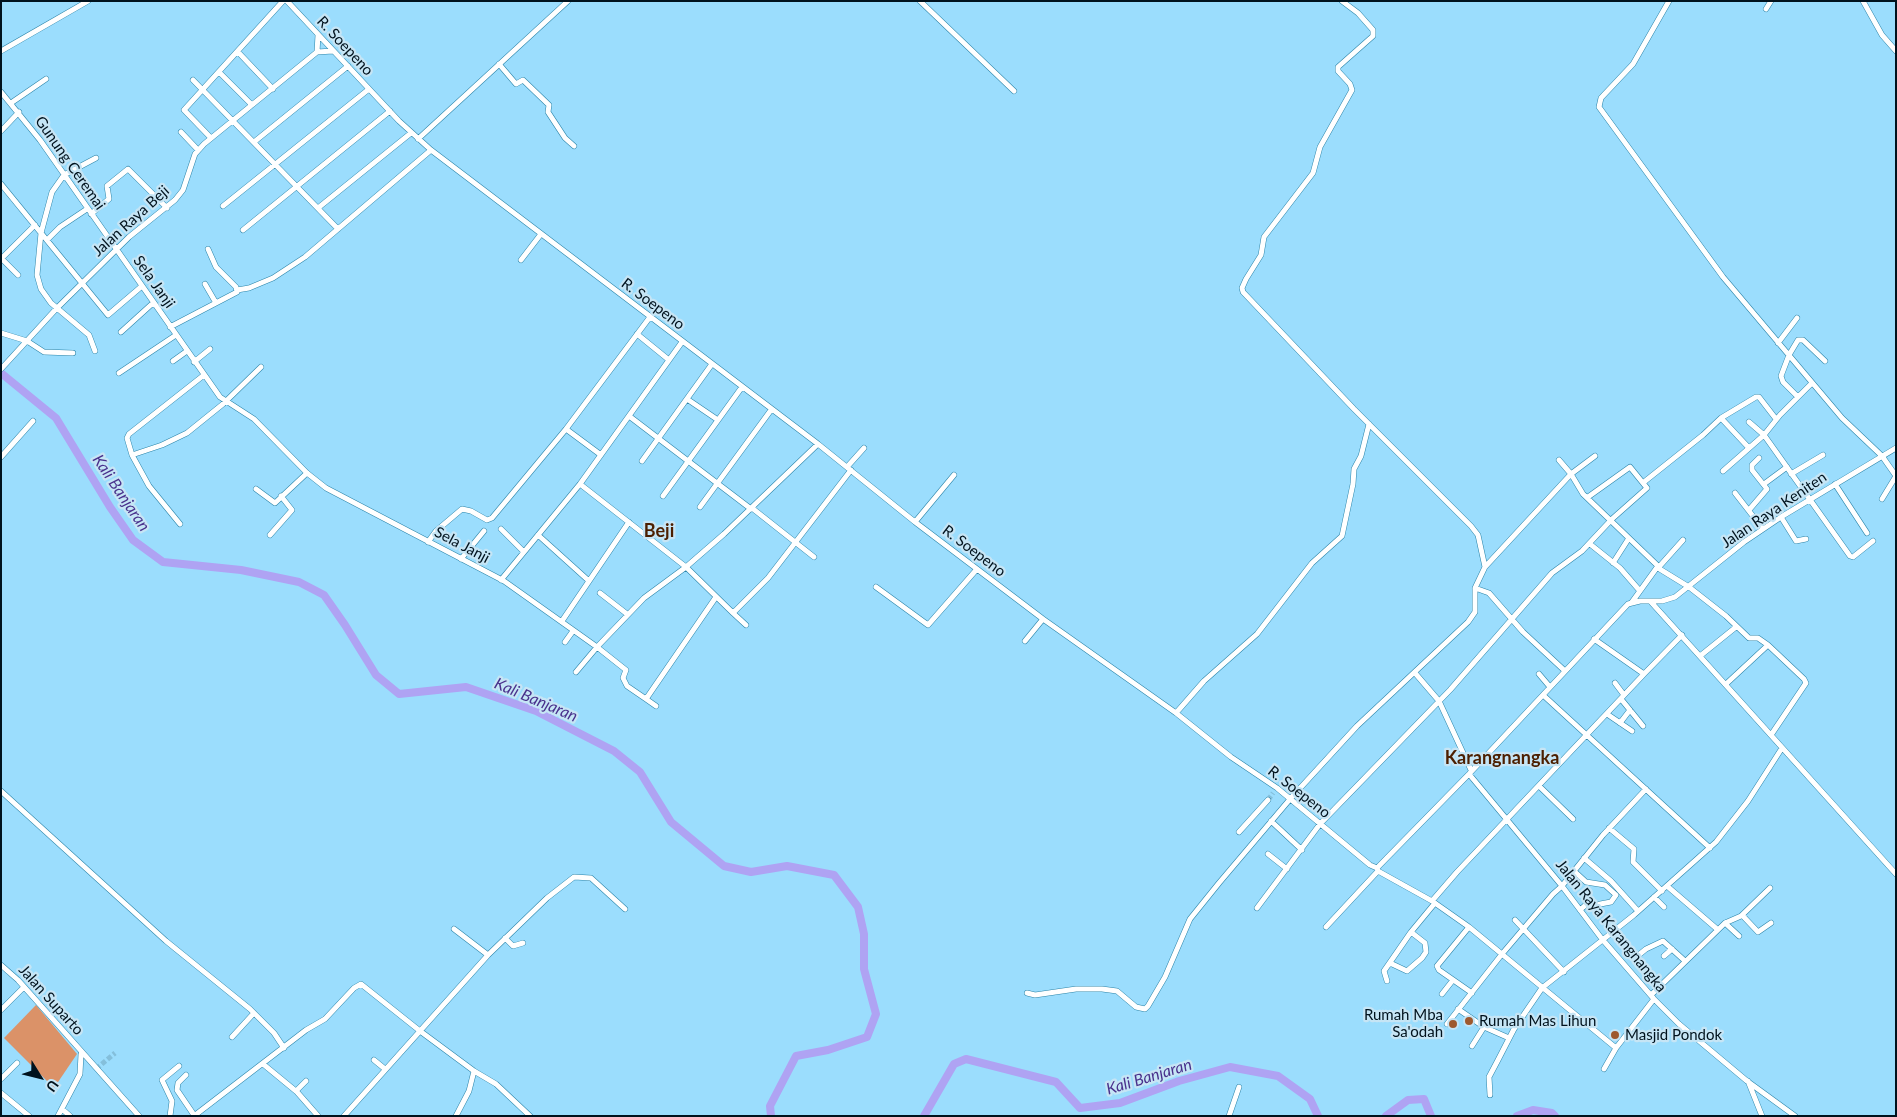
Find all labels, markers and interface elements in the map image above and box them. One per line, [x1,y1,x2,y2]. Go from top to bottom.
street label: R. Soepeno [313,13,377,79]
street label: Gunung Ceremai [31,113,109,213]
street label: Jalan Raya Beji [89,182,173,260]
street label: Sela Janji [129,252,179,312]
street label: R. Soepeno [618,274,688,334]
water label: Kali Banjaran [88,451,154,535]
street label: Jalan Raya Keniten [1718,468,1830,552]
district label: Beji [644,520,674,542]
street label: R. Soepeno [939,521,1009,581]
street label: Sela Janji [431,523,493,567]
water label: Kali Banjaran [492,674,580,726]
district label: Karangnangka [1445,747,1559,769]
street label: R. Soepeno [1264,762,1334,822]
street label: Jalan Raya Karangnangka [1552,856,1670,996]
street label: Jalan Suparto [15,961,87,1039]
place label: Rumah Mba Sa'odah [1364,1006,1443,1041]
place label: Rumah Mas Lihun [1479,1012,1596,1030]
marker: Rumah Mas Lihun [1463,1015,1475,1027]
marker: Rumah Mba Sa'odah [1447,1018,1459,1030]
place label: Masjid Pondok [1625,1026,1722,1044]
marker: Masjid Pondok [1609,1029,1621,1041]
north arrow [15,1052,65,1102]
water label: Kali Banjaran [1104,1055,1194,1099]
text: U [43,1077,62,1095]

